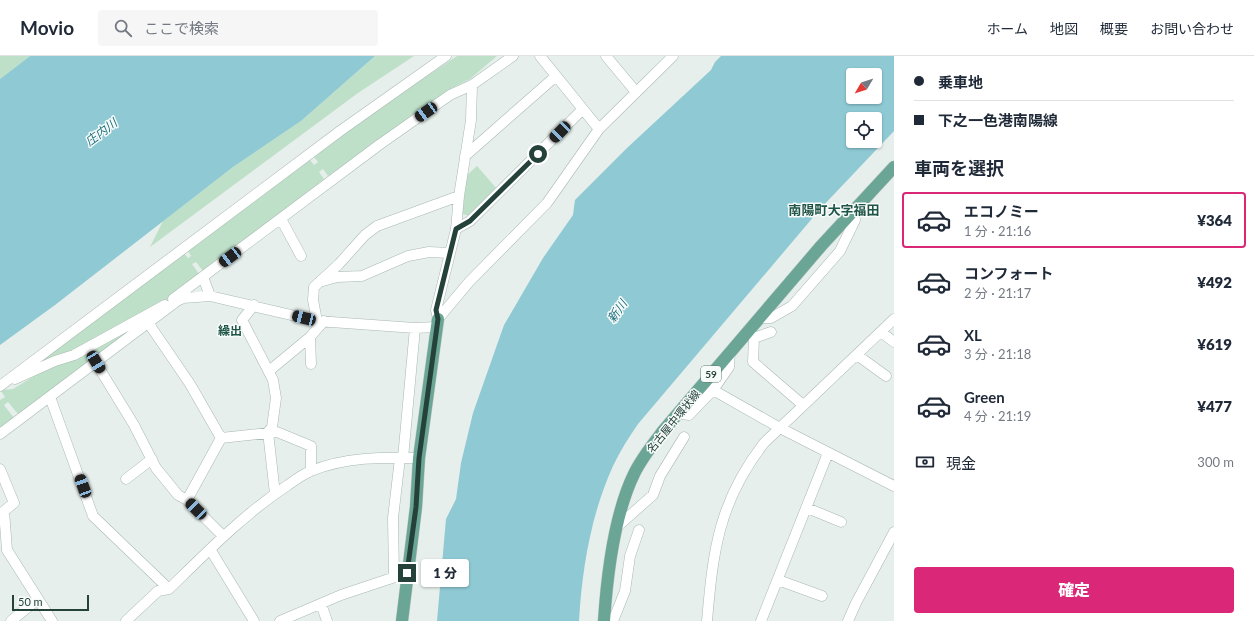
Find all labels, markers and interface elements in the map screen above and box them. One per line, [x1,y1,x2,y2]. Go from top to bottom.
search box [98,10,378,46]
text: Movio [20,16,74,39]
icon: search [112,17,134,39]
text: ここで検索 [144,19,219,37]
text: ホーム [986,20,1028,37]
text: 地図 [1050,20,1078,37]
text: 概要 [1100,20,1128,37]
text: お問い合わせ [1150,20,1234,37]
north arrow [846,68,882,104]
map controls [846,68,882,148]
text: 乗車地 [938,73,983,91]
car [413,100,439,124]
text: 下之一色港南陽線 [938,111,1058,129]
button: locate [846,112,882,148]
water label: 庄内川 [82,114,121,149]
car [547,119,573,145]
route start [529,145,547,163]
text: 車両を選択 [914,157,1004,179]
district label: 南陽町大字福田 [788,202,880,218]
icon: car [916,202,952,238]
text: エコノミー [964,202,1039,220]
text: ¥364 [1197,211,1232,229]
text: 1 分 · 21:16 [964,223,1031,239]
car [217,245,243,269]
icon: car [916,264,952,300]
text: コンフォート [964,264,1054,282]
text: ¥492 [1197,273,1232,291]
text: 2 分 · 21:17 [964,285,1031,301]
water label: 新川 [604,295,631,325]
car [291,309,317,327]
district label: 繰出 [218,323,242,338]
icon: car [916,326,952,362]
text: XL [964,326,982,344]
text: ¥619 [1197,335,1232,353]
text: 3 分 · 21:18 [964,346,1031,362]
car [85,349,107,375]
road number: 59 [701,366,721,382]
street label: 名古屋中環状線 [644,387,702,455]
icon: car [916,388,952,424]
text: Green [964,388,1005,406]
text: ¥477 [1197,397,1232,415]
text: 4 分 · 21:19 [964,408,1031,424]
icon: cash [914,451,936,473]
text: 現金 [946,454,976,472]
text: 300 m [1197,454,1234,470]
car [73,473,93,499]
car [183,496,209,522]
callout: 1 分 [421,559,469,587]
route end [398,564,416,582]
text: 1 分 [433,565,457,581]
button: 確定 [914,567,1234,613]
scale bar [12,593,89,612]
text: 50 m [18,595,43,608]

